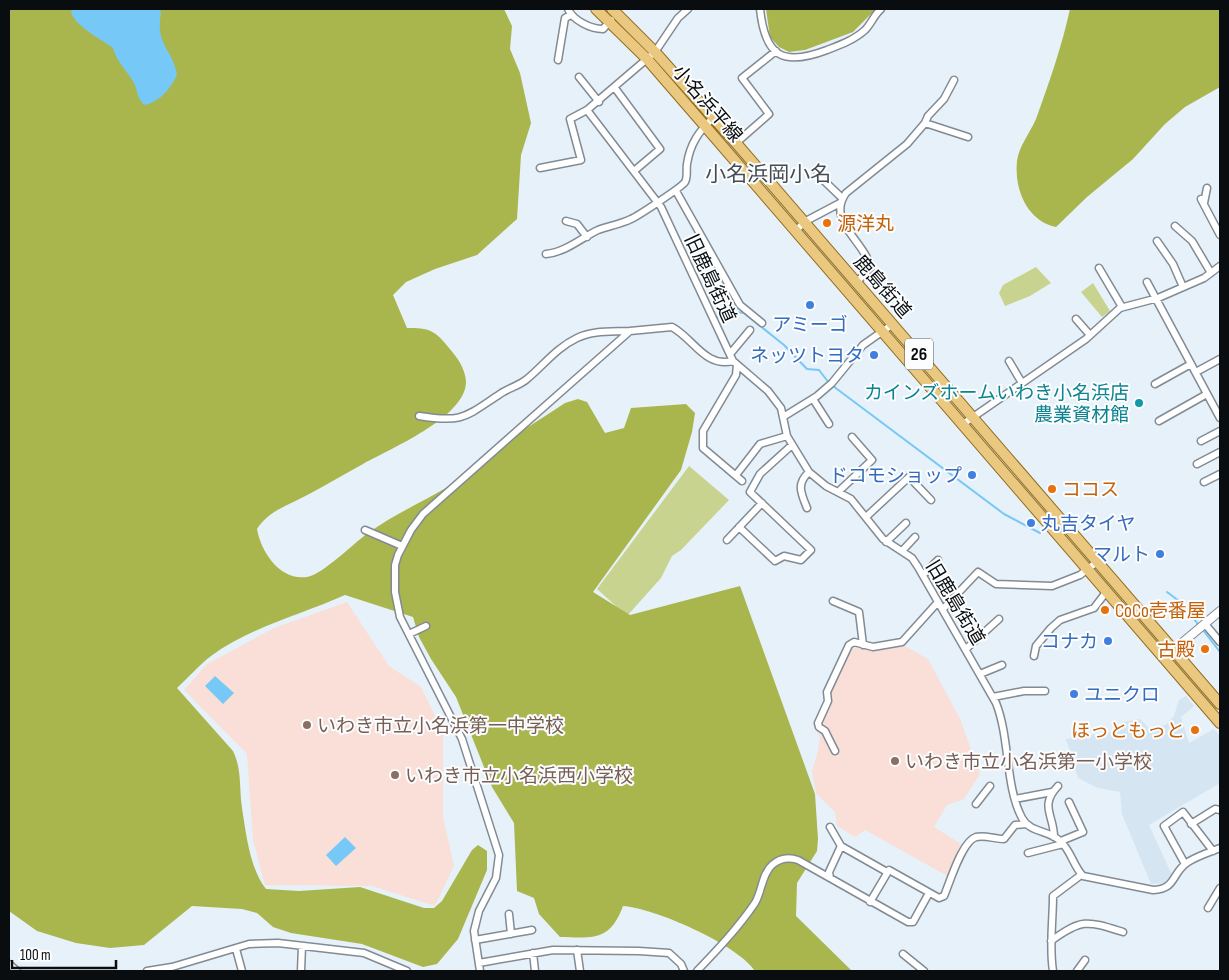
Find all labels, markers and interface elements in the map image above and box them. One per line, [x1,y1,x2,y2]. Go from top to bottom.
street label: 小名浜平線 [667,61,747,147]
district label: 小名浜岡小名 [705,162,831,187]
place label: 源洋丸 [837,213,894,236]
marker: 源洋丸 [821,217,833,229]
street label: 旧鹿島街道 [679,231,740,327]
street label: 鹿島街道 [848,251,915,323]
marker: アミーゴ [804,299,816,311]
place label: アミーゴ [772,314,848,337]
road number: 26 [905,338,933,369]
place label: ネッツトヨタ [750,345,864,368]
marker: ネッツトヨタ [868,349,880,361]
place label: カインズホームいわき小名浜店 農業資材館 [864,382,1129,427]
marker: カインズホームいわき小名浜店 農業資材館 [1133,397,1145,409]
place label: ドコモショップ [829,465,962,488]
marker: ドコモショップ [966,469,978,481]
place label: ココス [1062,479,1119,502]
marker: ココス [1046,483,1058,495]
place label: 丸吉タイヤ [1041,513,1135,536]
marker: 丸吉タイヤ [1025,517,1037,529]
place label: マルト [1093,544,1150,567]
marker: マルト [1154,548,1166,560]
street label: 旧鹿島街道 [920,556,989,649]
place label: CoCo壱番屋 [1115,600,1206,623]
marker: CoCo壱番屋 [1099,604,1111,616]
place label: コナカ [1041,631,1098,654]
marker: コナカ [1102,635,1114,647]
place label: 古殿 [1157,639,1195,662]
marker: 古殿 [1199,643,1211,655]
place label: ユニクロ [1084,684,1160,707]
marker: ユニクロ [1068,688,1080,700]
place label: いわき市立小名浜第一中学校 [317,715,564,738]
marker: いわき市立小名浜第一中学校 [301,719,313,731]
place label: ほっともっと [1071,720,1185,743]
marker: ほっともっと [1189,724,1201,736]
place label: いわき市立小名浜第一小学校 [905,751,1152,774]
marker: いわき市立小名浜第一小学校 [889,755,901,767]
place label: いわき市立小名浜西小学校 [405,765,633,788]
marker: いわき市立小名浜西小学校 [389,769,401,781]
scale bar [12,938,116,970]
text: 100 m [20,946,51,965]

